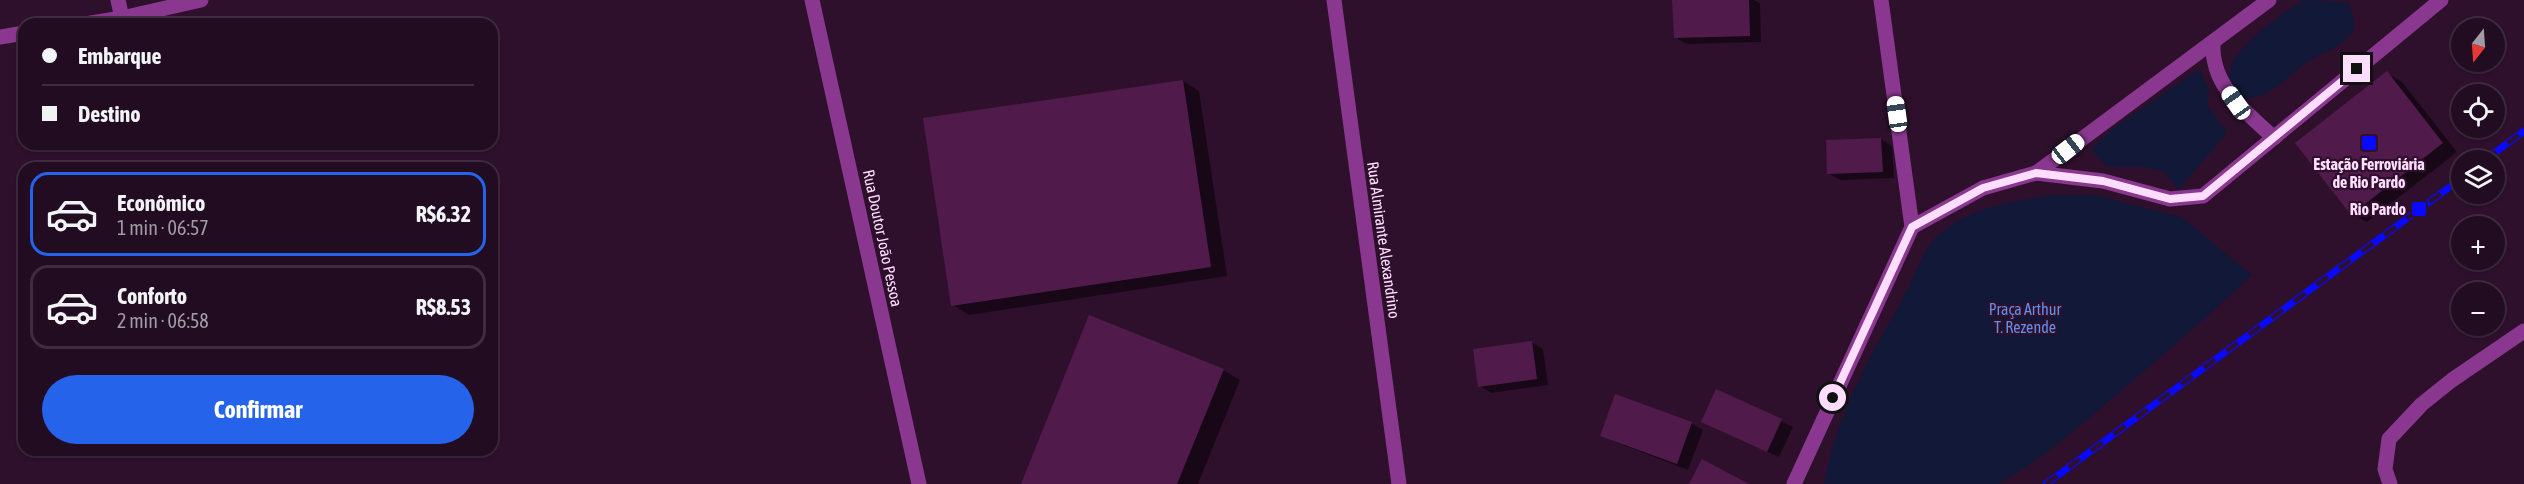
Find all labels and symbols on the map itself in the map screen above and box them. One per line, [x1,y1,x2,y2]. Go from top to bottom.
north arrow [2451,18,2505,72]
route end [2343,55,2370,82]
car [2218,83,2254,123]
car [1886,95,1908,133]
car [2048,131,2088,167]
marker: Estação Ferroviária de Rio Pardo [2360,134,2378,152]
place label: Estação Ferroviária de Rio Pardo [2313,155,2425,191]
street label: Rua Almirante Alexandrino [1364,160,1404,320]
street label: Rua Doutor João Pessoa [860,168,906,308]
place label: Rio Pardo [2350,200,2406,218]
marker: Rio Pardo [2410,200,2428,218]
park label: Praça Arthur T. Rezende [1989,300,2062,336]
route start [1819,384,1846,411]

